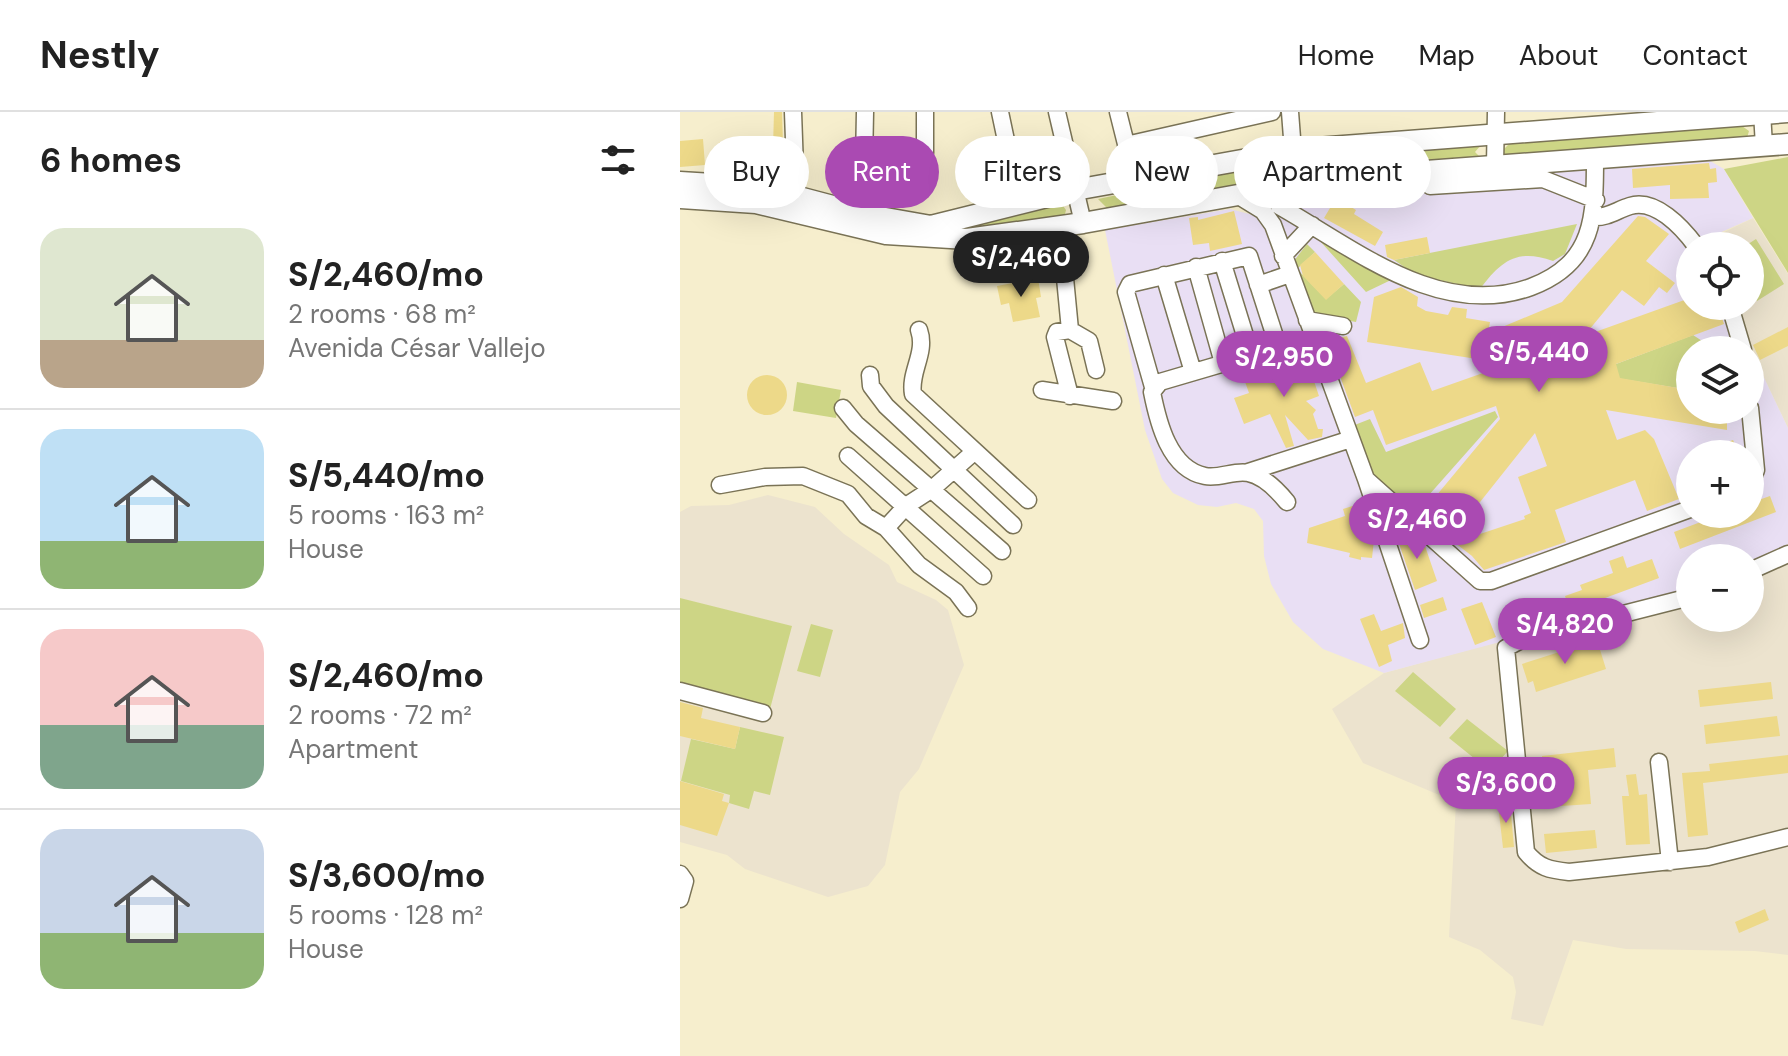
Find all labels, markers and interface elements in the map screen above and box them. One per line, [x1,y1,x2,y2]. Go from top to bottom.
text: Nestly [40,30,160,80]
text: Home [1298,37,1374,74]
text: Map [1418,37,1475,74]
text: About [1519,37,1598,74]
text: Contact [1642,37,1748,74]
chip: Buy [704,136,809,208]
chip: Rent [825,136,939,208]
chip: Filters [955,136,1090,208]
chip: New [1106,136,1218,208]
chip: Apartment [1234,136,1431,208]
text: 6 homes [40,138,182,183]
icon: filters [596,138,640,182]
pin: S/2,460 [947,231,1095,299]
map controls [1676,232,1764,632]
button: locate [1676,232,1764,320]
text: S/2,460 [971,240,1071,274]
text: S/2,460/mo [288,252,484,297]
icon: home [104,260,200,356]
text: 2 rooms · 68 m² [288,297,476,331]
pin: S/5,440 [1465,326,1613,394]
text: Avenida César Vallejo [288,331,546,365]
pin: S/2,950 [1210,331,1358,399]
text: S/5,440 [1489,335,1589,369]
button: layers [1676,336,1764,424]
text: S/2,950 [1234,340,1334,374]
button: + [1676,440,1764,528]
text: S/5,440/mo [288,453,485,498]
icon: home [104,461,200,557]
pin: S/2,460 [1343,493,1491,561]
text: 5 rooms · 163 m² [288,498,484,532]
text: S/2,460 [1367,502,1467,536]
text: House [288,532,364,566]
button: − [1676,544,1764,632]
pin: S/4,820 [1491,598,1639,666]
text: S/4,820 [1516,607,1614,641]
text: S/2,460/mo [288,653,484,698]
icon: home [104,661,200,757]
text: 2 rooms · 72 m² [288,698,472,732]
text: Apartment [288,732,419,766]
pin: S/3,600 [1432,757,1580,825]
text: S/3,600 [1455,766,1557,800]
text: S/3,600/mo [288,853,485,898]
icon: home [104,861,200,957]
text: 5 rooms · 128 m² [288,898,483,932]
text: House [288,932,364,966]

